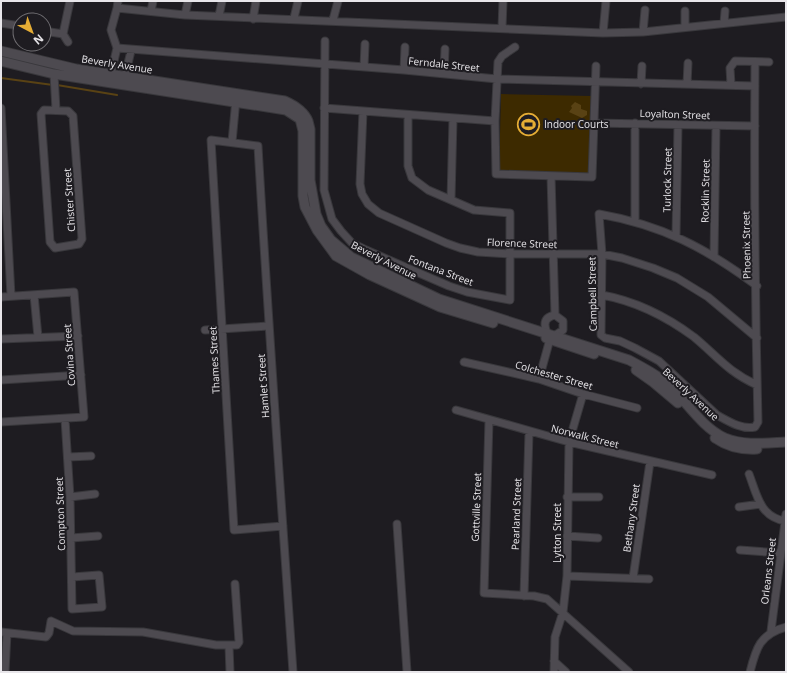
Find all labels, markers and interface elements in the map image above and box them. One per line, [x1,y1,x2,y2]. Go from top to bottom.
north arrow [12,12,52,52]
text: N [31,31,47,49]
street label: Beverly Avenue [80,51,154,77]
street label: Ferndale Street [408,53,481,75]
street label: Loyalton Street [639,106,711,122]
sports icon: Indoor Courts [516,111,542,137]
place label: Indoor Courts [544,117,609,131]
street label: Turlock Street [659,147,675,213]
street label: Rocklin Street [697,158,713,223]
street label: Chister Street [60,167,78,232]
street label: Phoenix Street [738,210,754,279]
street label: Florence Street [487,235,558,251]
street label: Beverly Avenue [349,237,419,283]
street label: Fontana Street [406,251,476,289]
street label: Campbell Street [584,256,600,331]
street label: Covina Street [60,323,78,386]
street label: Thames Street [205,326,223,394]
street label: Hamlet Street [254,353,272,419]
street label: Colchester Street [514,357,595,393]
street label: Beverly Avenue [660,364,722,424]
street label: Norwalk Street [550,421,621,451]
street label: Gottville Street [468,472,484,542]
street label: Compton Street [52,476,68,551]
street label: Pearland Street [508,477,524,550]
street label: Bethany Street [619,482,643,553]
street label: Lytton Street [550,503,564,563]
street label: Orleans Street [757,536,779,605]

